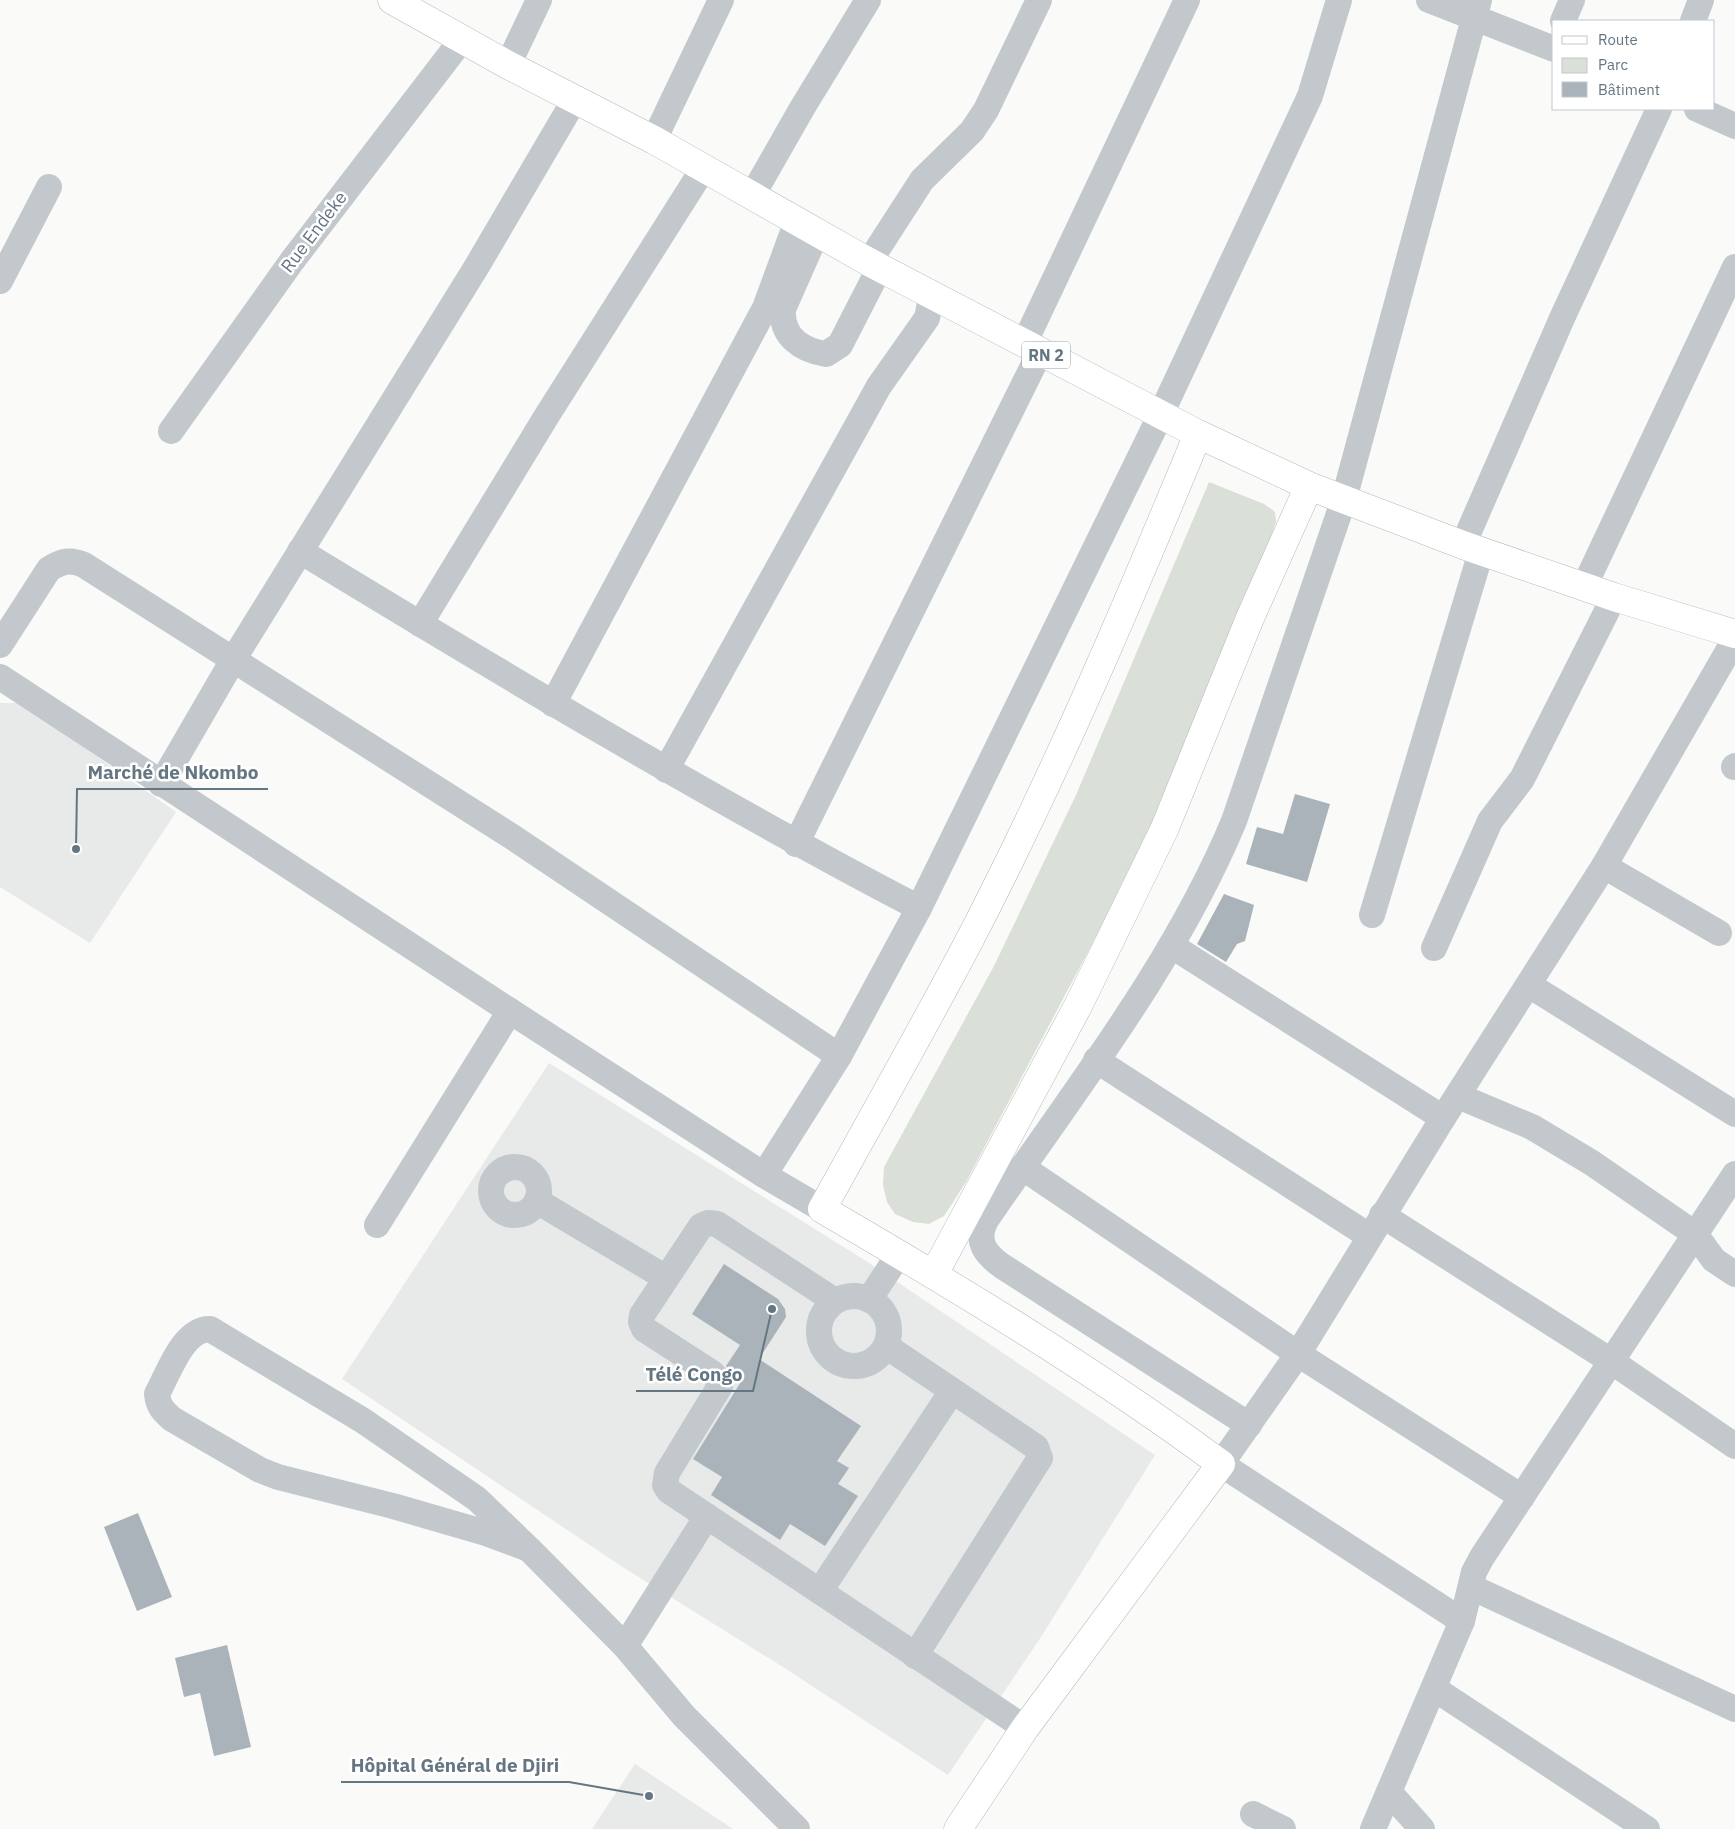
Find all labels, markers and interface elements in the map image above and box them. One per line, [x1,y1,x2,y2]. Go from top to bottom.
legend [1552,20,1715,110]
text: Route [1598,30,1638,49]
text: Parc [1598,55,1628,74]
text: Bâtiment [1598,80,1660,99]
street label: Rue Endeke [276,186,352,277]
road number: RN 2 [1022,342,1070,368]
callout: Marché de Nkombo [77,755,268,789]
text: Marché de Nkombo [87,760,259,784]
callout: Télé Congo [636,1357,753,1391]
text: Télé Congo [646,1362,743,1386]
callout: Hôpital Général de Djiri [341,1748,569,1782]
text: Hôpital Général de Djiri [351,1753,559,1777]

